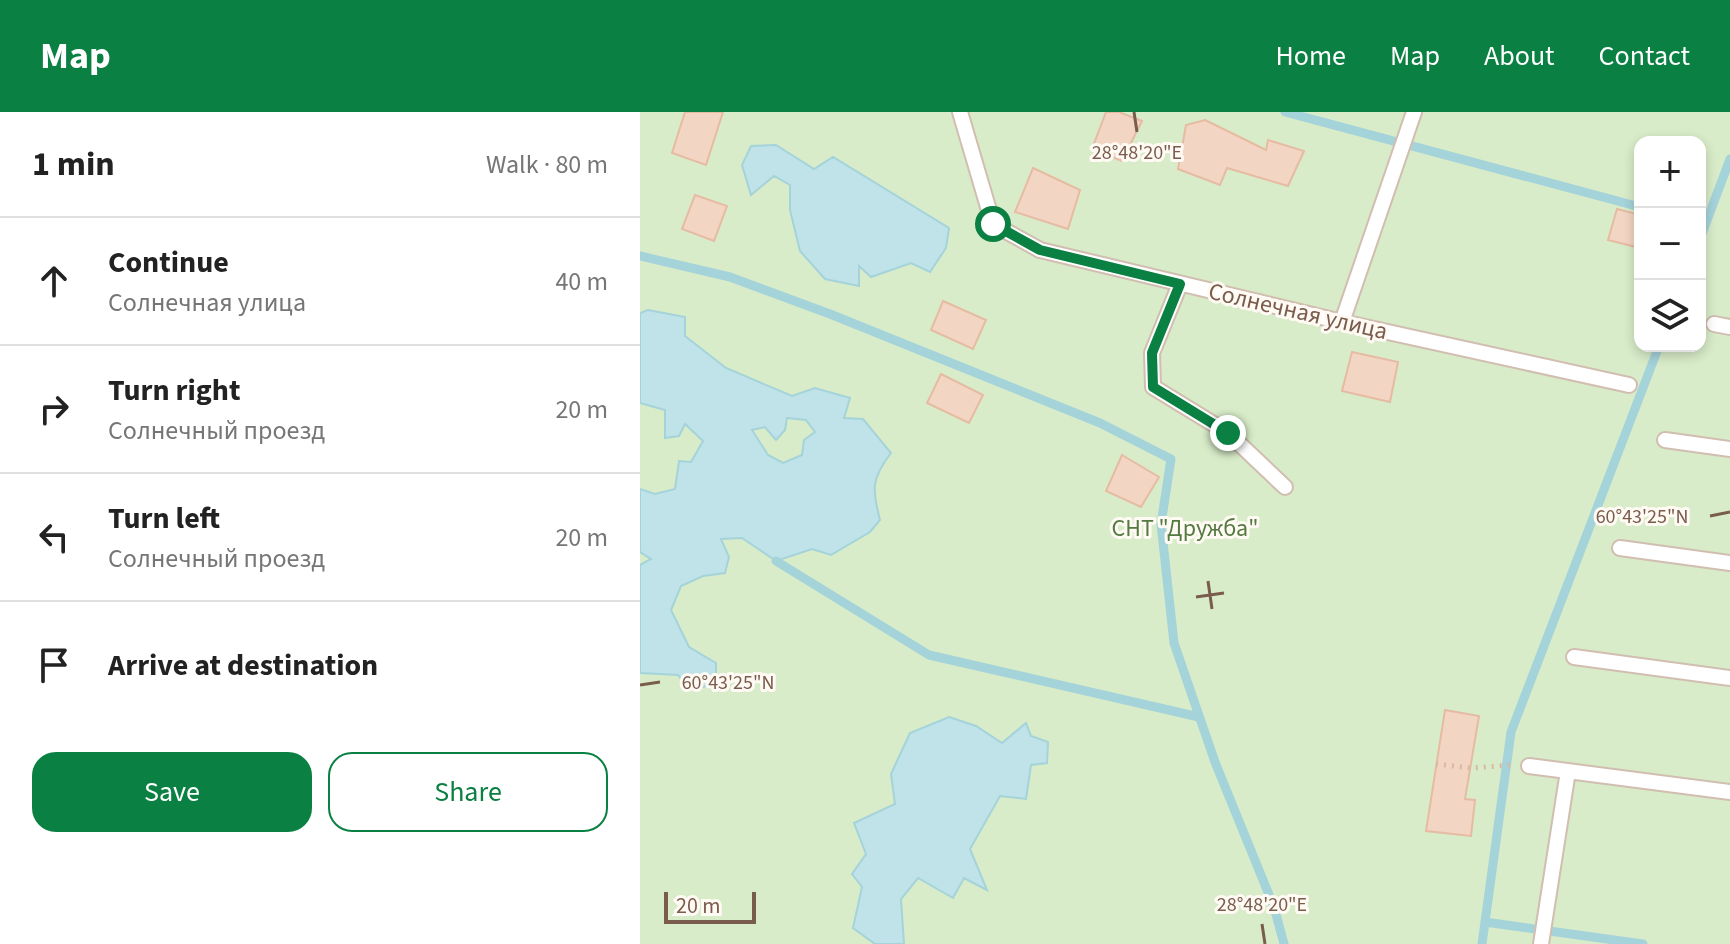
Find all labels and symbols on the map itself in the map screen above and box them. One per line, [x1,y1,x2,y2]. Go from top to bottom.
text: 28°48'20"E [1092,139,1182,167]
route start [975,206,1011,242]
street label: Солнечная улица [1205,274,1391,349]
route end [1210,415,1246,451]
text: 60°43'25"N [1596,503,1688,531]
park label: СНТ "Дружба" [1112,511,1258,546]
text: 60°43'25"N [682,669,774,697]
scale bar [664,888,756,924]
text: 28°48'20"E [1217,891,1307,919]

